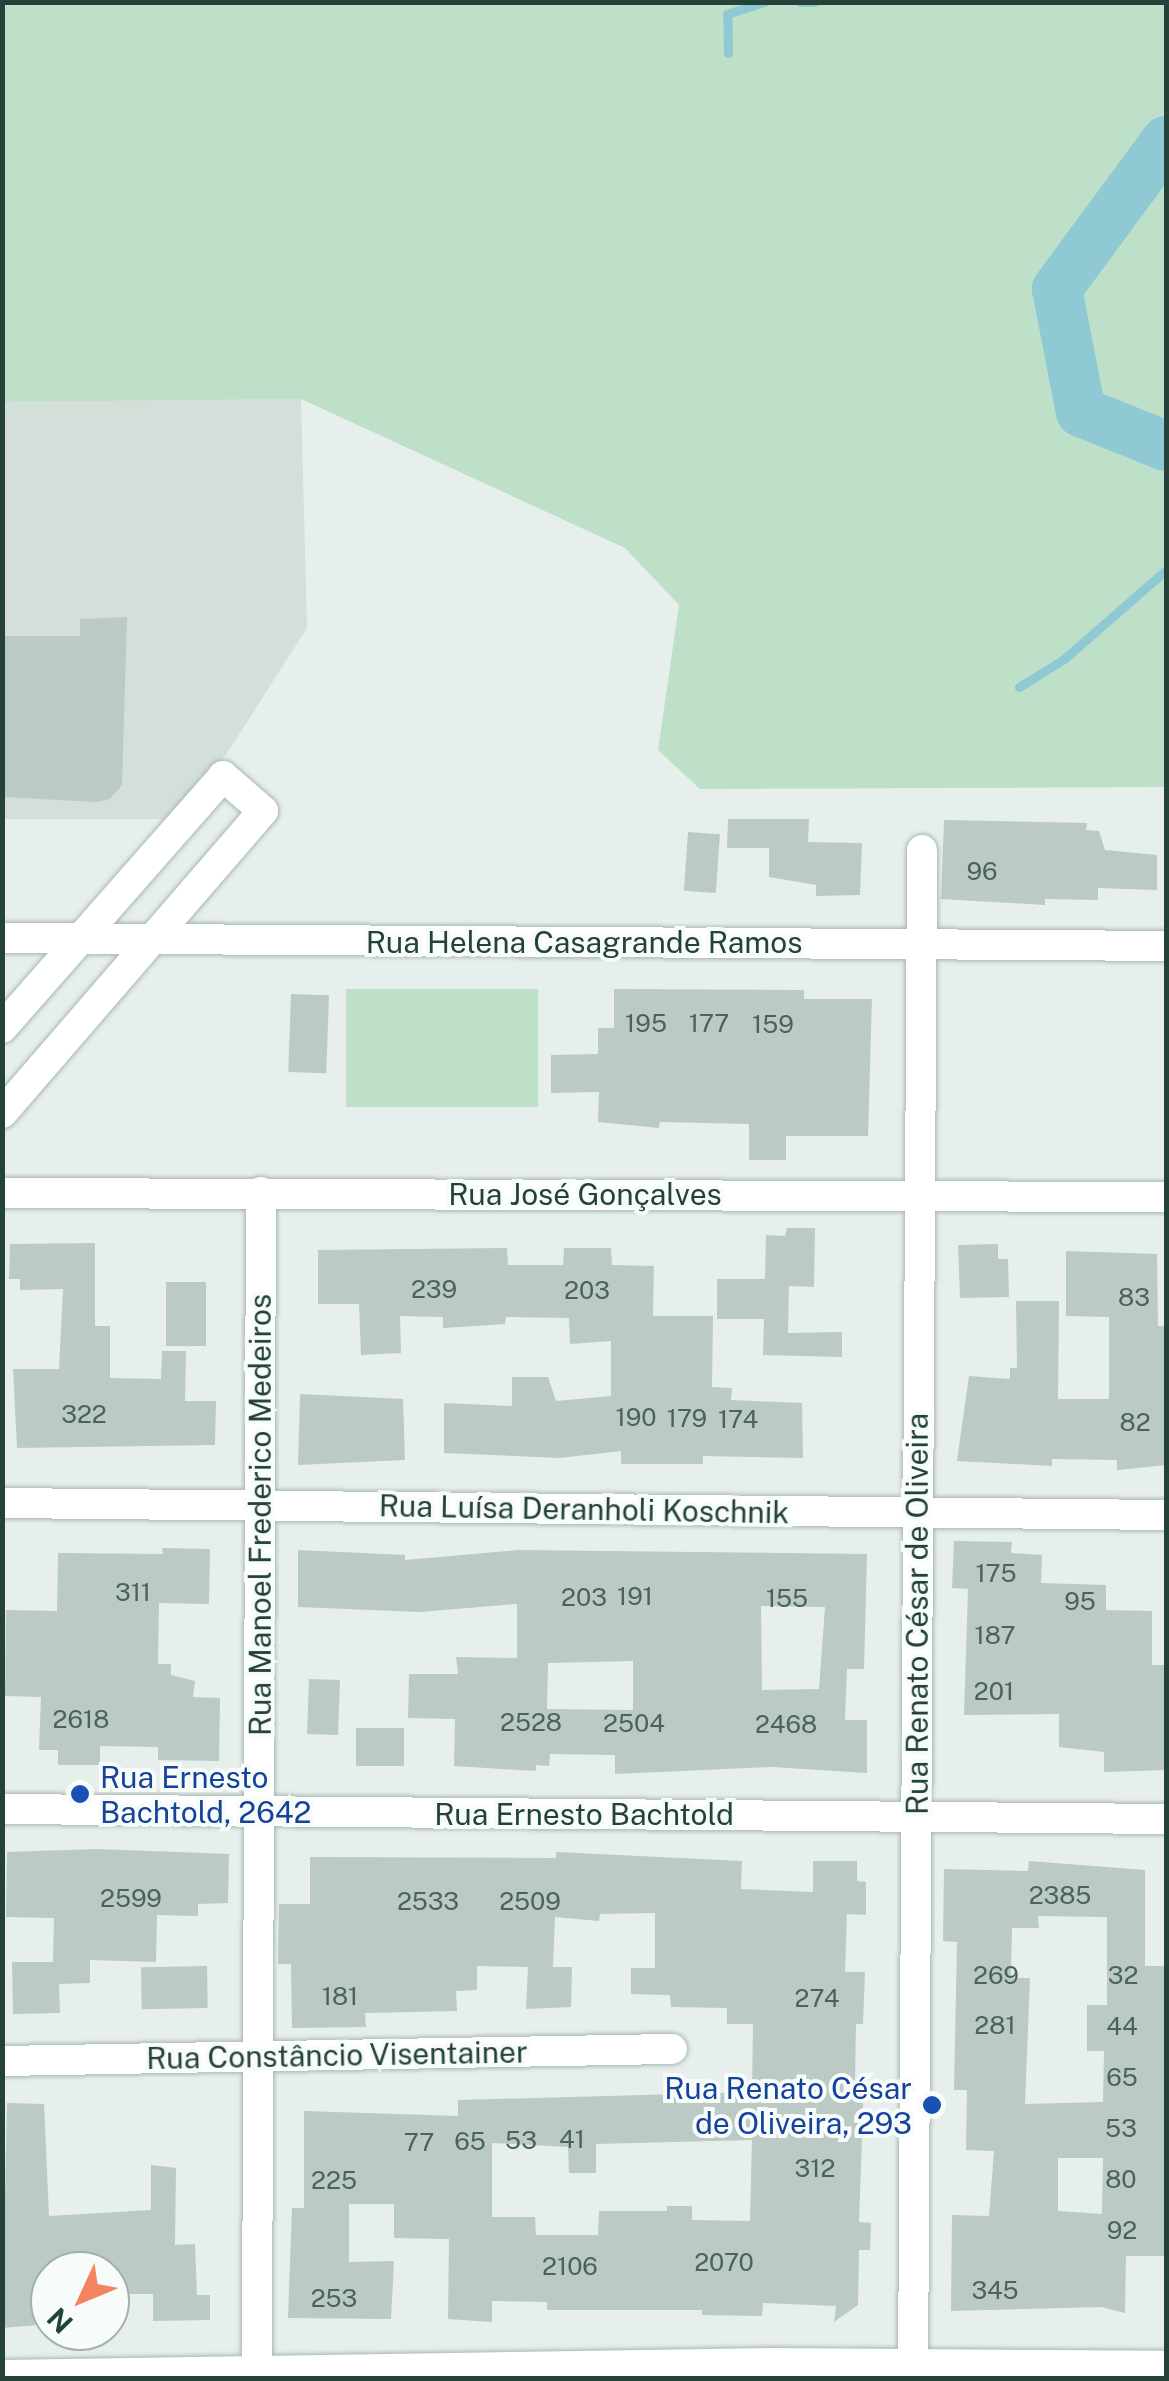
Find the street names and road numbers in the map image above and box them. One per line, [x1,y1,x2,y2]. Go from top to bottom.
street label: Rua Helena Casagrande Ramos [366,924,802,960]
street label: Rua José Gonçalves [448,1176,722,1212]
street label: Rua Manoel Frederico Medeiros [242,1294,278,1736]
street label: Rua Renato César de Oliveira [899,1413,935,1815]
street label: Rua Luísa Deranholi Koschnik [379,1487,789,1531]
street label: Rua Ernesto Bachtold [434,1796,734,1832]
street label: Rua Constâncio Visentainer [146,2034,528,2076]

